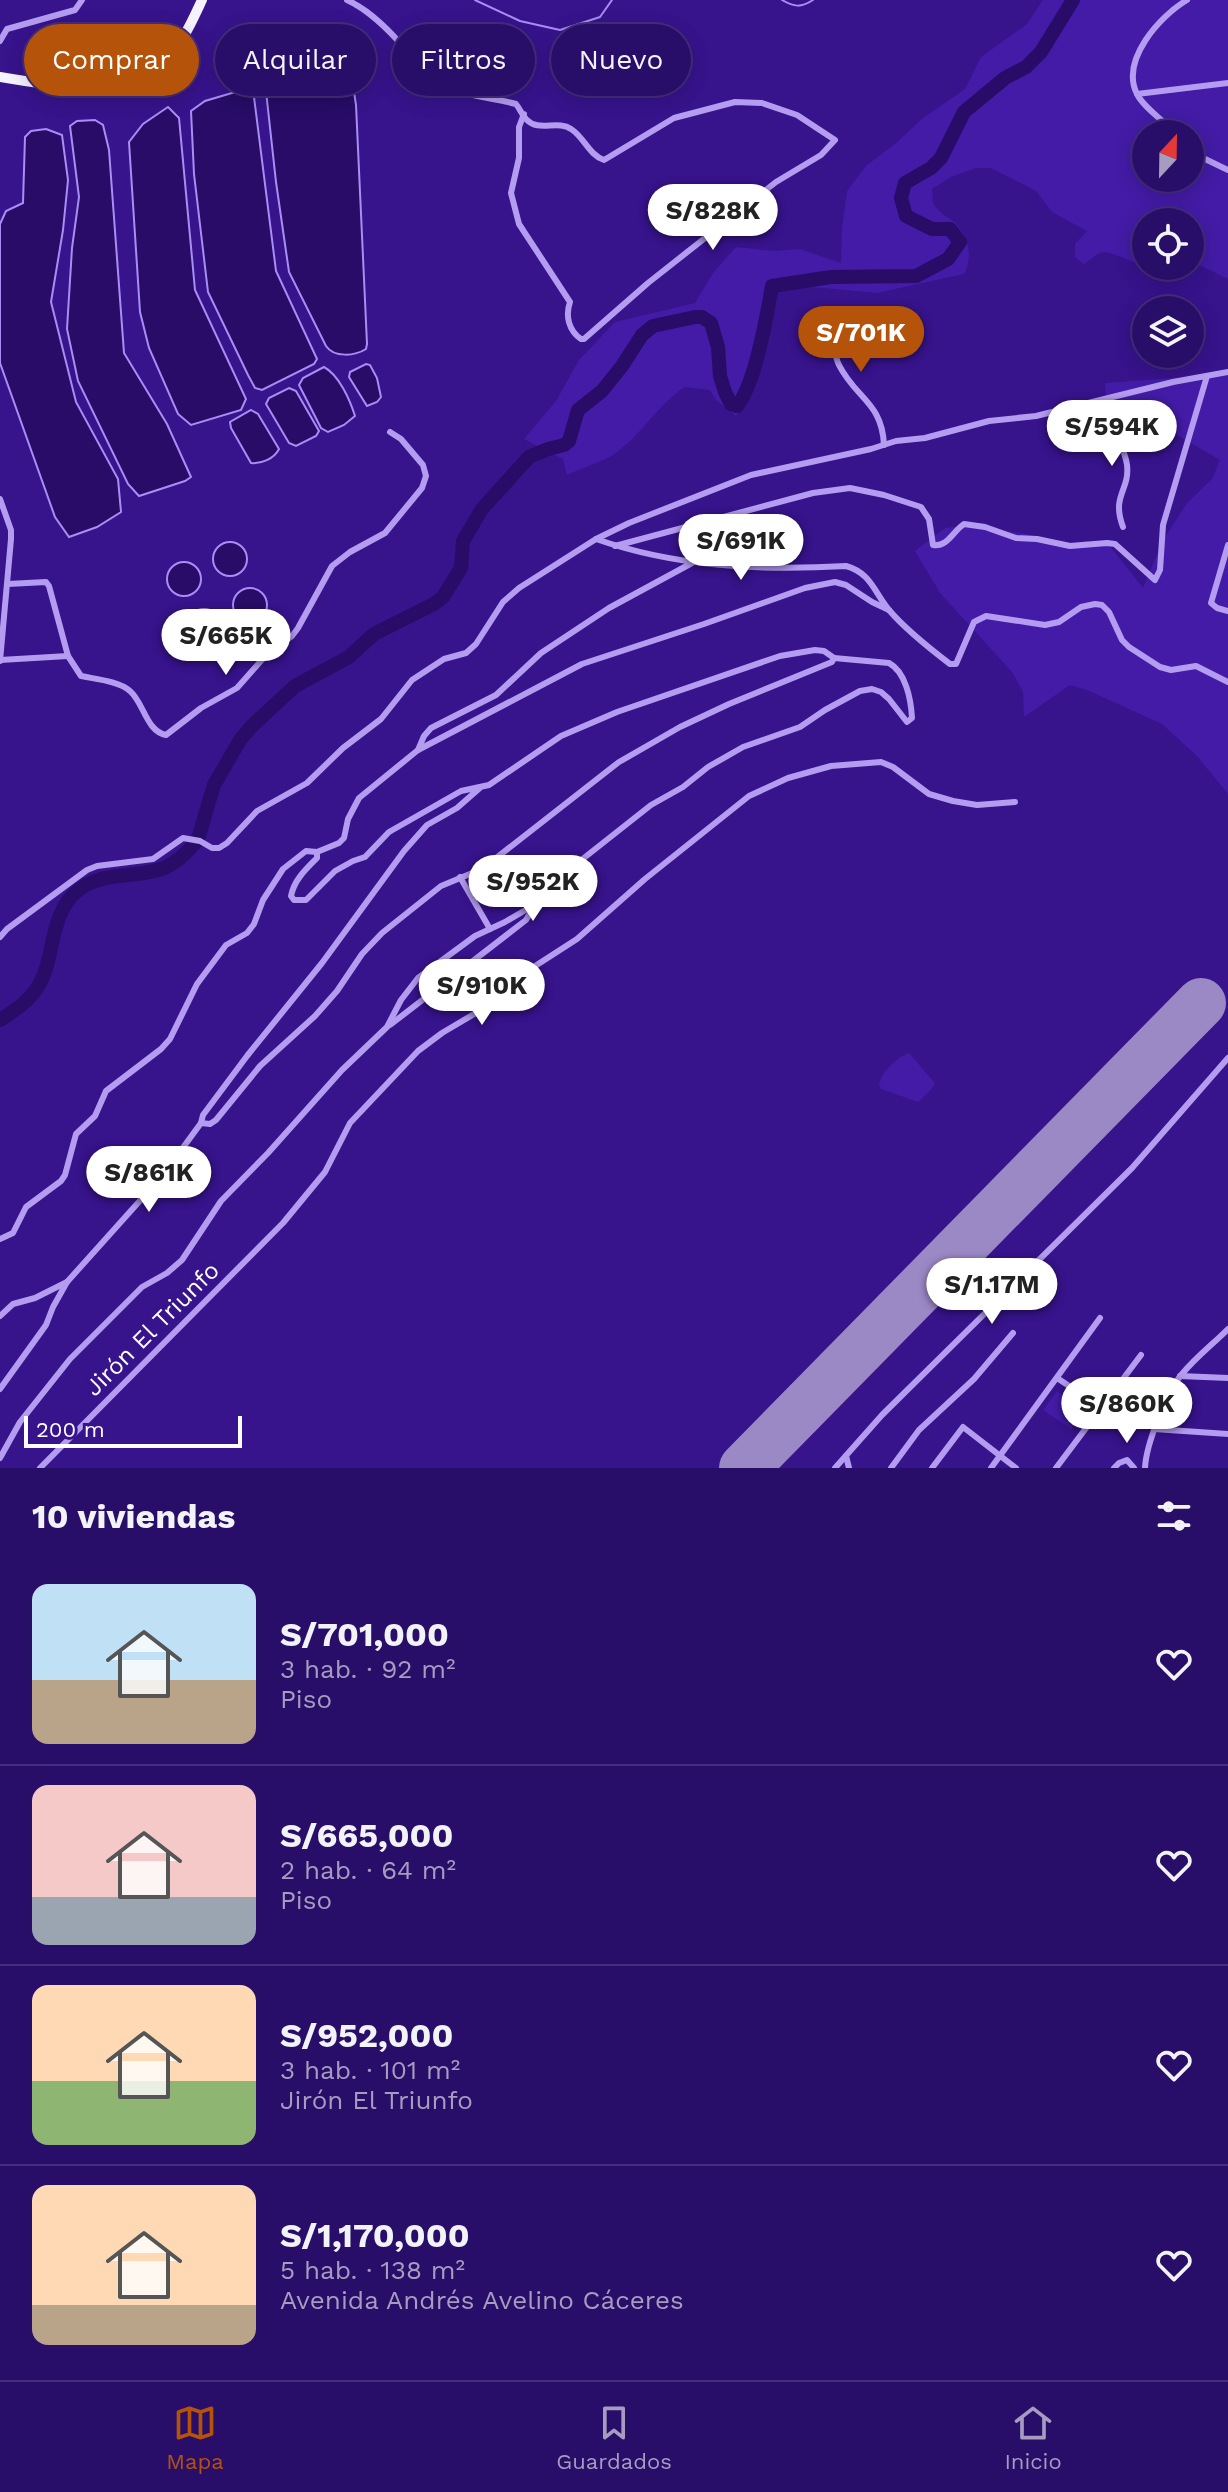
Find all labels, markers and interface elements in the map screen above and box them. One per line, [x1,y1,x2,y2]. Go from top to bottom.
chip: Comprar [24,24,199,96]
chip: Alquilar [215,24,376,96]
chip: Filtros [392,24,535,96]
chip: Nuevo [551,24,691,96]
north arrow [1132,120,1204,192]
map controls [1132,120,1204,368]
pin: S/828K [648,184,778,252]
text: S/828K [666,195,760,225]
button: locate [1132,208,1204,280]
button: layers [1132,296,1204,368]
pin: S/701K [796,306,926,374]
text: S/701K [816,317,906,347]
pin: S/594K [1047,400,1177,468]
text: S/594K [1065,411,1159,441]
pin: S/691K [676,514,806,582]
text: S/691K [696,525,786,555]
pin: S/665K [161,609,291,677]
text: S/665K [179,620,273,650]
pin: S/952K [468,855,598,923]
text: S/952K [486,866,580,896]
pin: S/910K [417,959,547,1027]
text: S/910K [437,970,527,1000]
pin: S/861K [84,1146,214,1214]
text: S/861K [104,1157,194,1187]
street label: Jirón El Triunfo [79,1256,225,1402]
pin: S/1.17M [918,1258,1066,1326]
text: S/1.17M [944,1269,1040,1299]
pin: S/860K [1062,1377,1192,1445]
text: S/860K [1079,1388,1175,1418]
scale bar [24,1412,242,1448]
text: 200 m [36,1417,105,1442]
icon: filters [1152,1494,1196,1538]
text: 10 viviendas [32,1496,235,1536]
text: S/701,000 [280,1614,449,1654]
icon: home [96,1616,192,1712]
icon: heart [1152,1642,1196,1686]
text: 3 hab. · 92 m² [280,1654,455,1684]
text: Piso [280,1684,332,1714]
text: S/665,000 [280,1815,453,1855]
icon: home [96,1817,192,1913]
icon: heart [1152,1843,1196,1887]
text: 2 hab. · 64 m² [280,1855,456,1885]
text: Piso [280,1885,332,1915]
text: S/952,000 [280,2015,453,2055]
icon: home [96,2017,192,2113]
icon: heart [1152,2043,1196,2087]
text: 3 hab. · 101 m² [280,2055,460,2085]
text: Jirón El Triunfo [280,2085,473,2115]
text: S/1,170,000 [280,2215,470,2255]
icon: home [96,2217,192,2313]
icon: heart [1152,2243,1196,2287]
text: 5 hab. · 138 m² [280,2255,465,2285]
text: Avenida Andrés Avelino Cáceres [280,2285,684,2315]
tab: Mapa [166,2401,224,2474]
tab: Guardados [556,2401,672,2474]
tab: Inicio [1004,2401,1062,2474]

